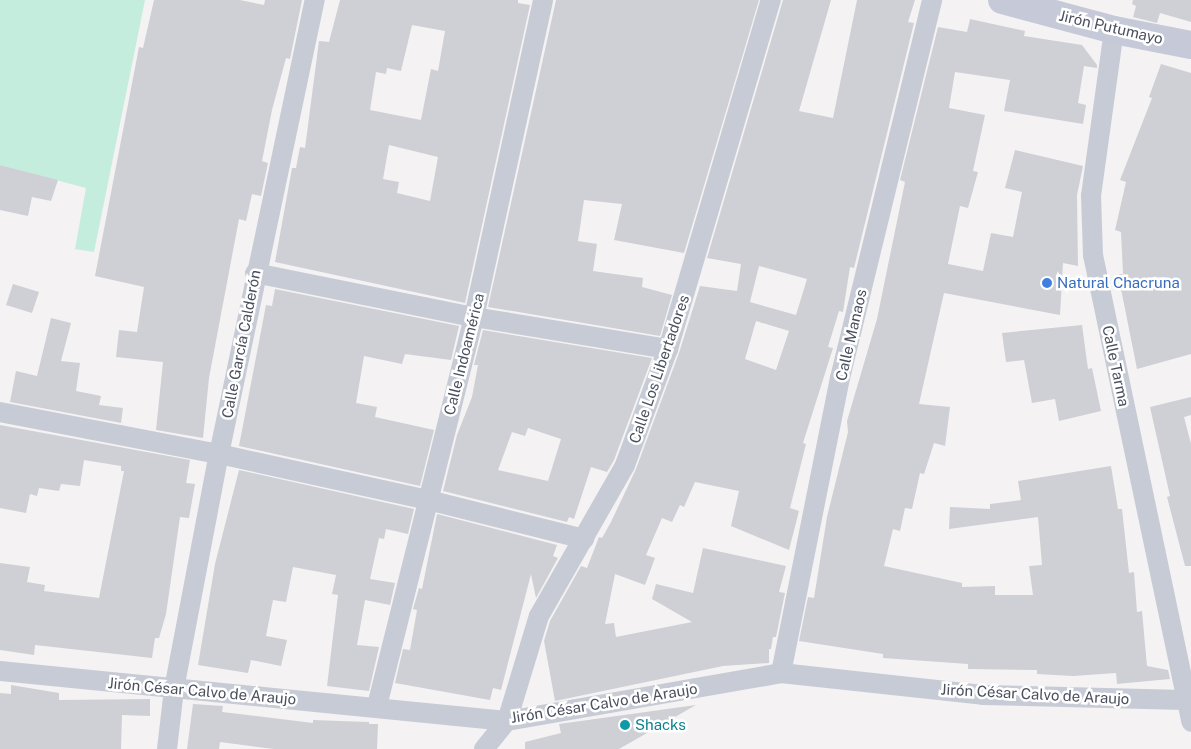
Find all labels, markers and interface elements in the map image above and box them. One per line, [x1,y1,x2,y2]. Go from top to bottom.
street label: Jirón Putumayo [1057,6,1165,48]
street label: Calle García Calderón [218,268,264,420]
place label: Natural Chacruna [1057,274,1180,292]
marker: Natural Chacruna [1041,277,1053,289]
street label: Calle Manaos [832,287,870,383]
street label: Calle Indoamérica [440,291,488,417]
street label: Calle Los Libertadores [625,292,693,446]
street label: Calle Tarma [1099,324,1133,408]
street label: Jirón César Calvo de Araujo [107,674,297,708]
street label: Jirón César Calvo de Araujo [509,679,699,727]
street label: Jirón César Calvo de Araujo [940,680,1130,708]
place label: Shacks [635,716,686,734]
marker: Shacks [619,719,631,731]

